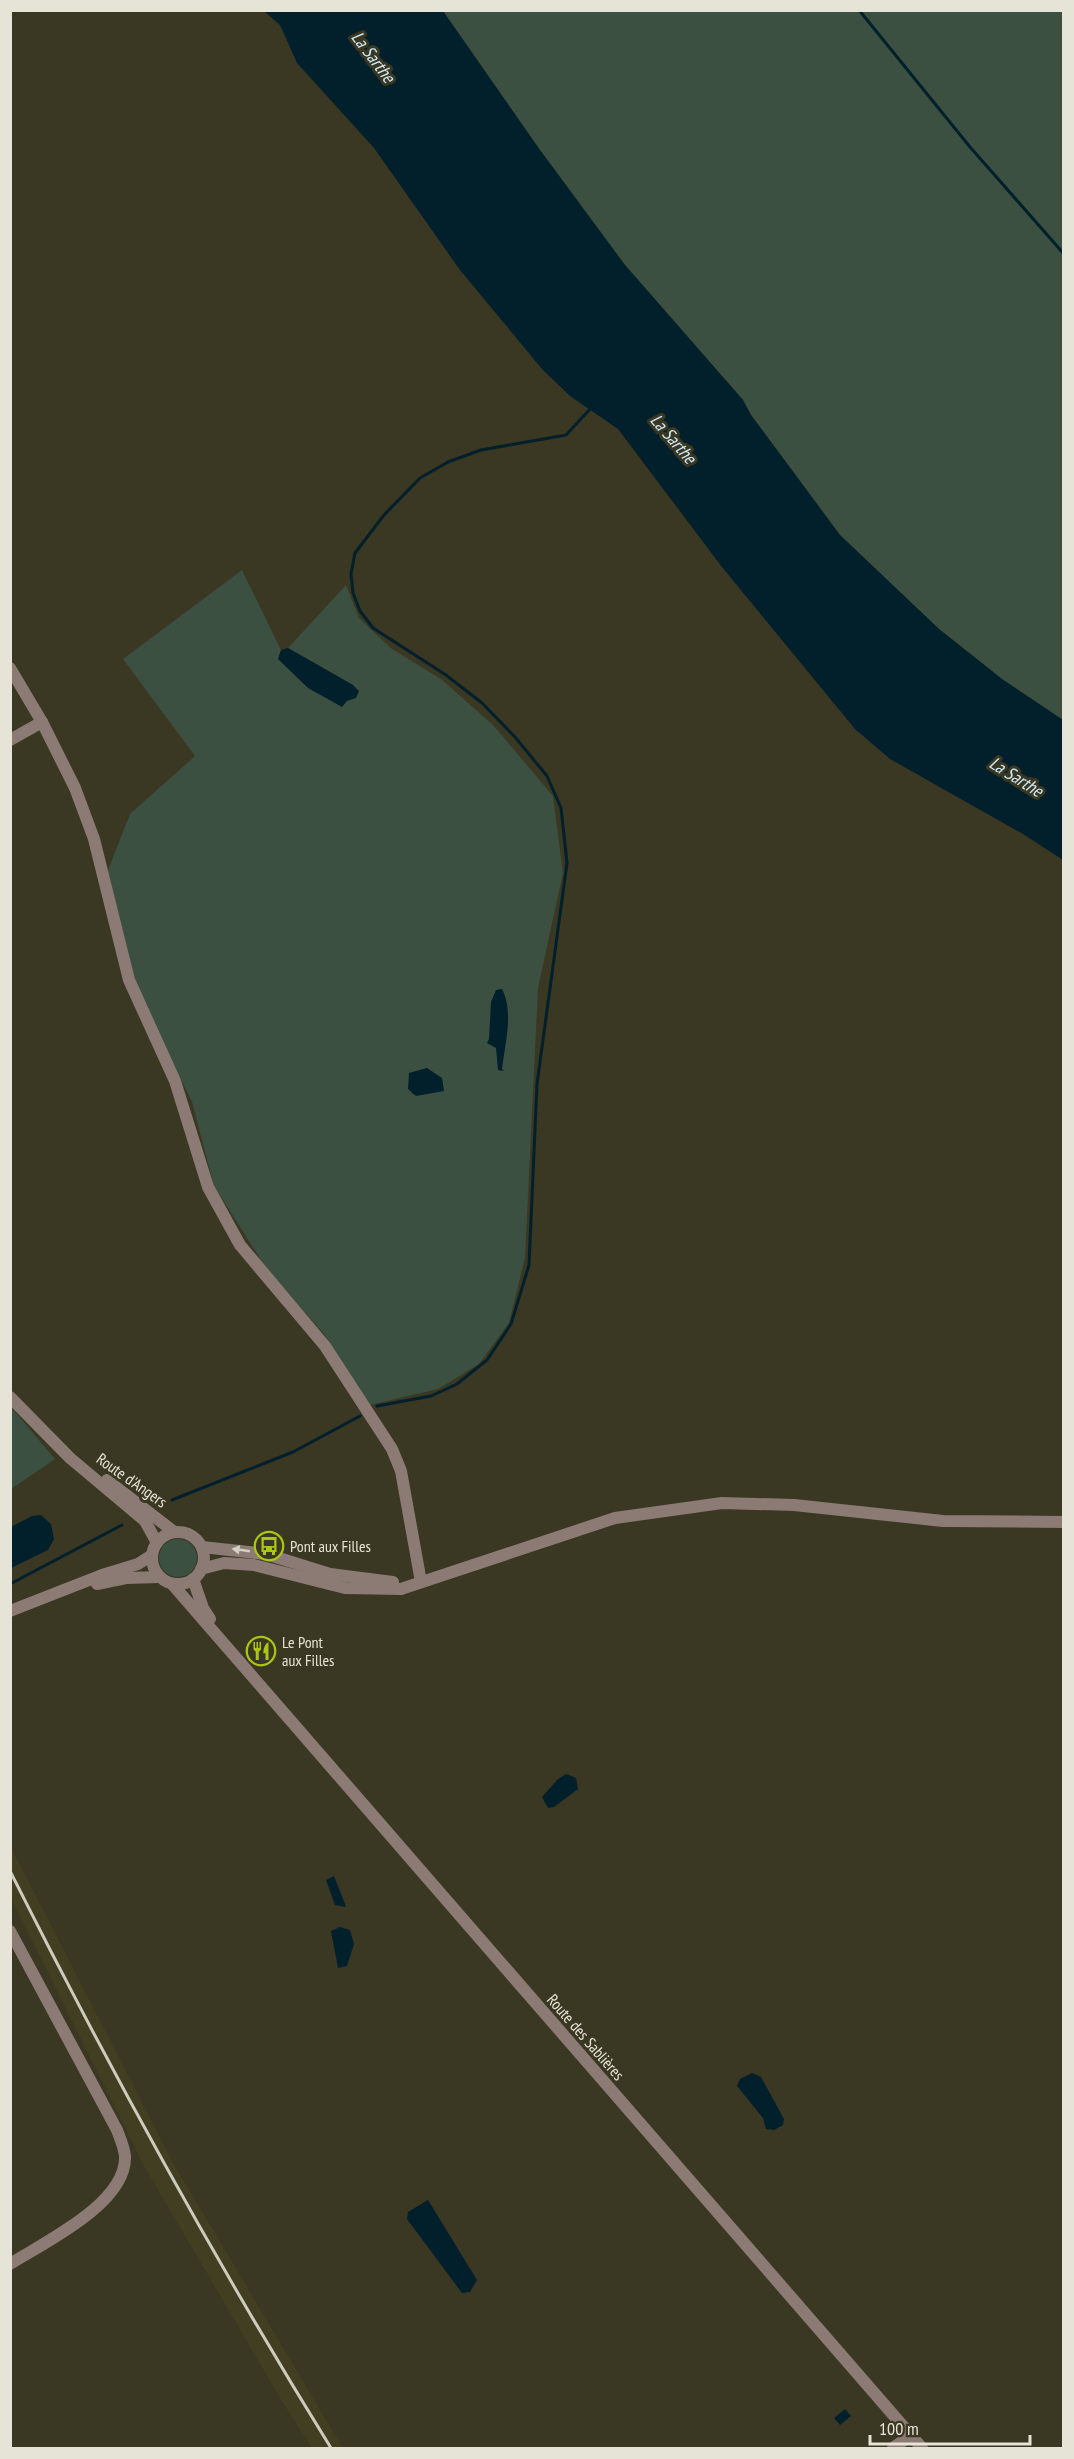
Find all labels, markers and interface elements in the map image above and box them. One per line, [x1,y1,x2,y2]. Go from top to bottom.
water label: La Sarthe [347,26,401,88]
water label: La Sarthe [645,409,702,470]
water label: La Sarthe [985,751,1049,803]
street label: Route d'Angers [93,1448,171,1512]
bus stop icon: Pont aux Filles [253,1530,285,1562]
place label: Pont aux Filles [290,1536,371,1556]
one-way arrow [231,1545,250,1554]
place label: Le Pont aux Filles [282,1632,335,1670]
restaurant icon: Le Pont aux Filles [245,1635,277,1667]
street label: Route des Sablières [543,1990,629,2084]
scale bar [870,2408,1030,2446]
text: 100 m [879,2417,919,2440]

